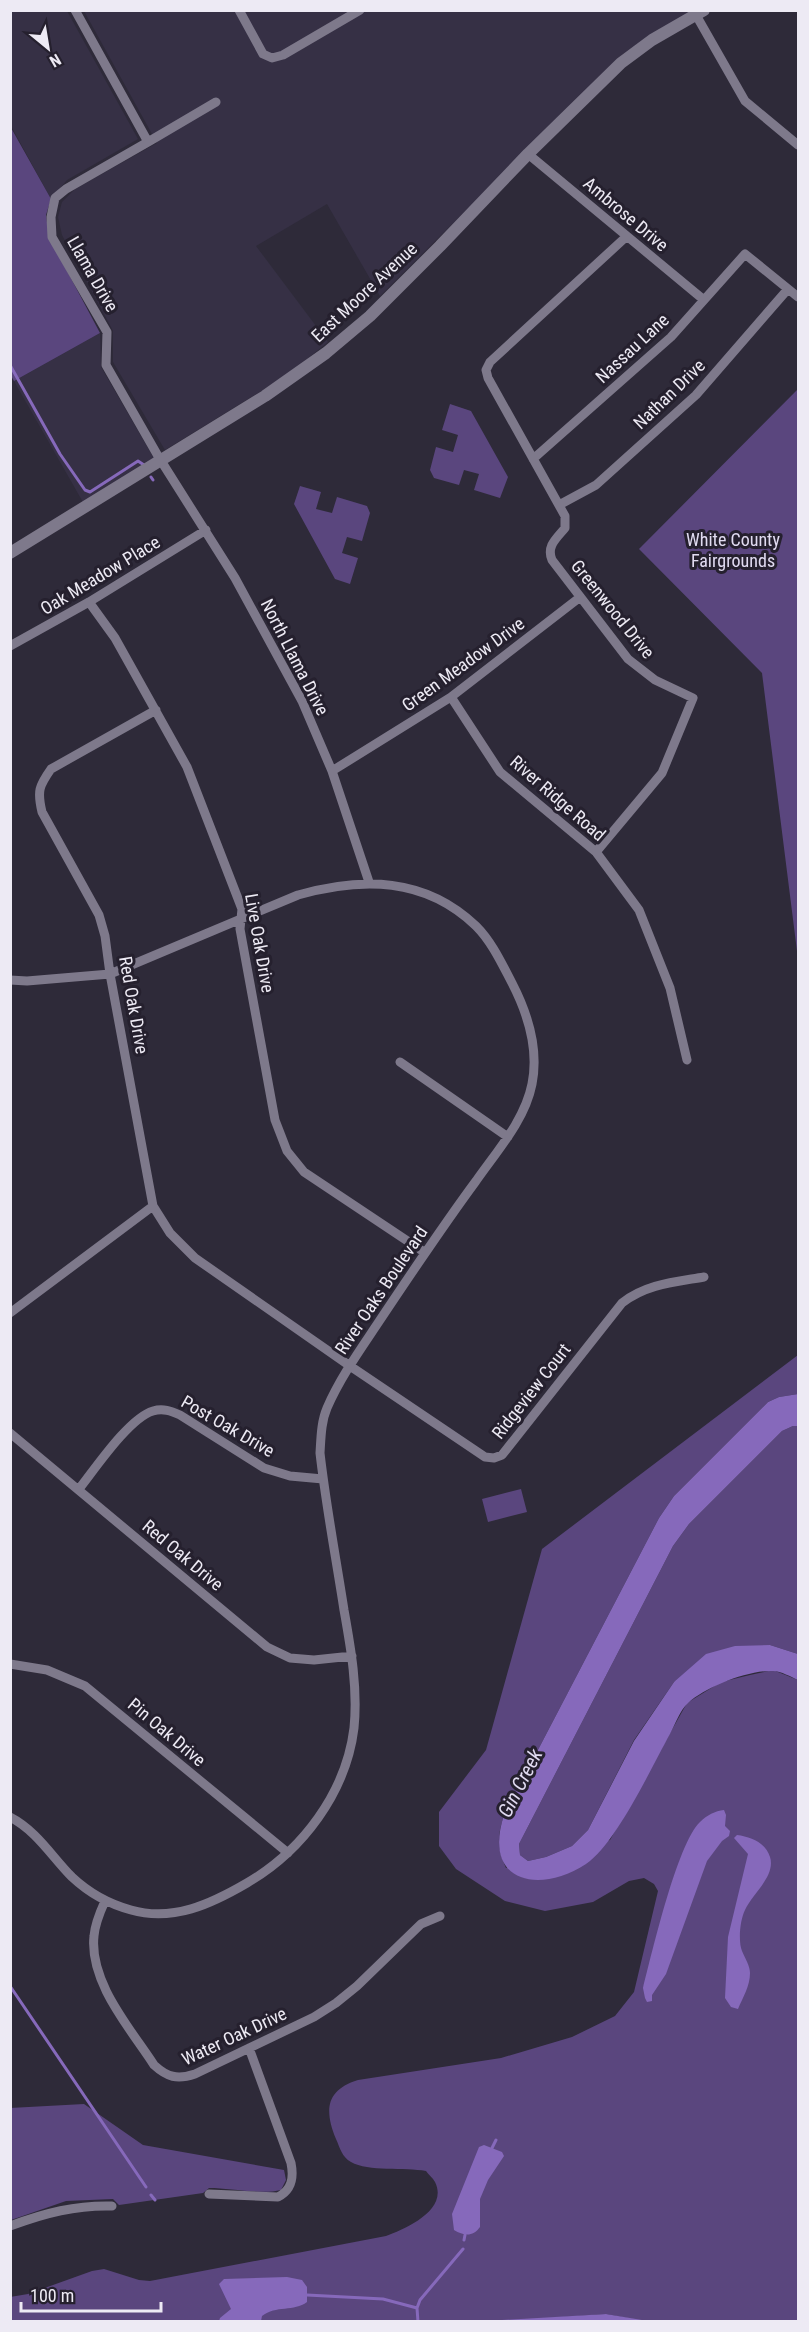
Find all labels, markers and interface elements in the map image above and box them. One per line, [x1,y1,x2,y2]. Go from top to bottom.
north arrow [18,18,78,78]
text: N [46,50,64,71]
street label: Ambrose Drive [579,173,673,255]
street label: Llama Drive [63,233,123,315]
street label: East Moore Avenue [307,238,421,346]
street label: Nassau Lane [591,309,673,387]
street label: Nathan Drive [629,355,709,433]
park label: White County Fairgrounds [686,529,780,571]
street label: Oak Meadow Place [36,531,164,619]
street label: Greenwood Drive [567,556,659,662]
street label: North Llama Drive [257,595,333,719]
street label: Green Meadow Drive [398,613,528,715]
street label: River Ridge Road [506,751,610,845]
street label: Live Oak Drive [241,892,279,994]
street label: Red Oak Drive [115,955,153,1055]
street label: River Oaks Boulevard [330,1222,432,1358]
street label: Ridgeview Court [487,1339,575,1443]
street label: Post Oak Drive [178,1391,278,1461]
street label: Red Oak Drive [138,1515,228,1595]
street label: Pin Oak Drive [124,1694,210,1770]
water label: Gin Creek [493,1744,548,1821]
street label: Water Oak Drive [178,2003,290,2069]
scale bar [21,2275,160,2313]
text: 100 m [30,2285,74,2306]

